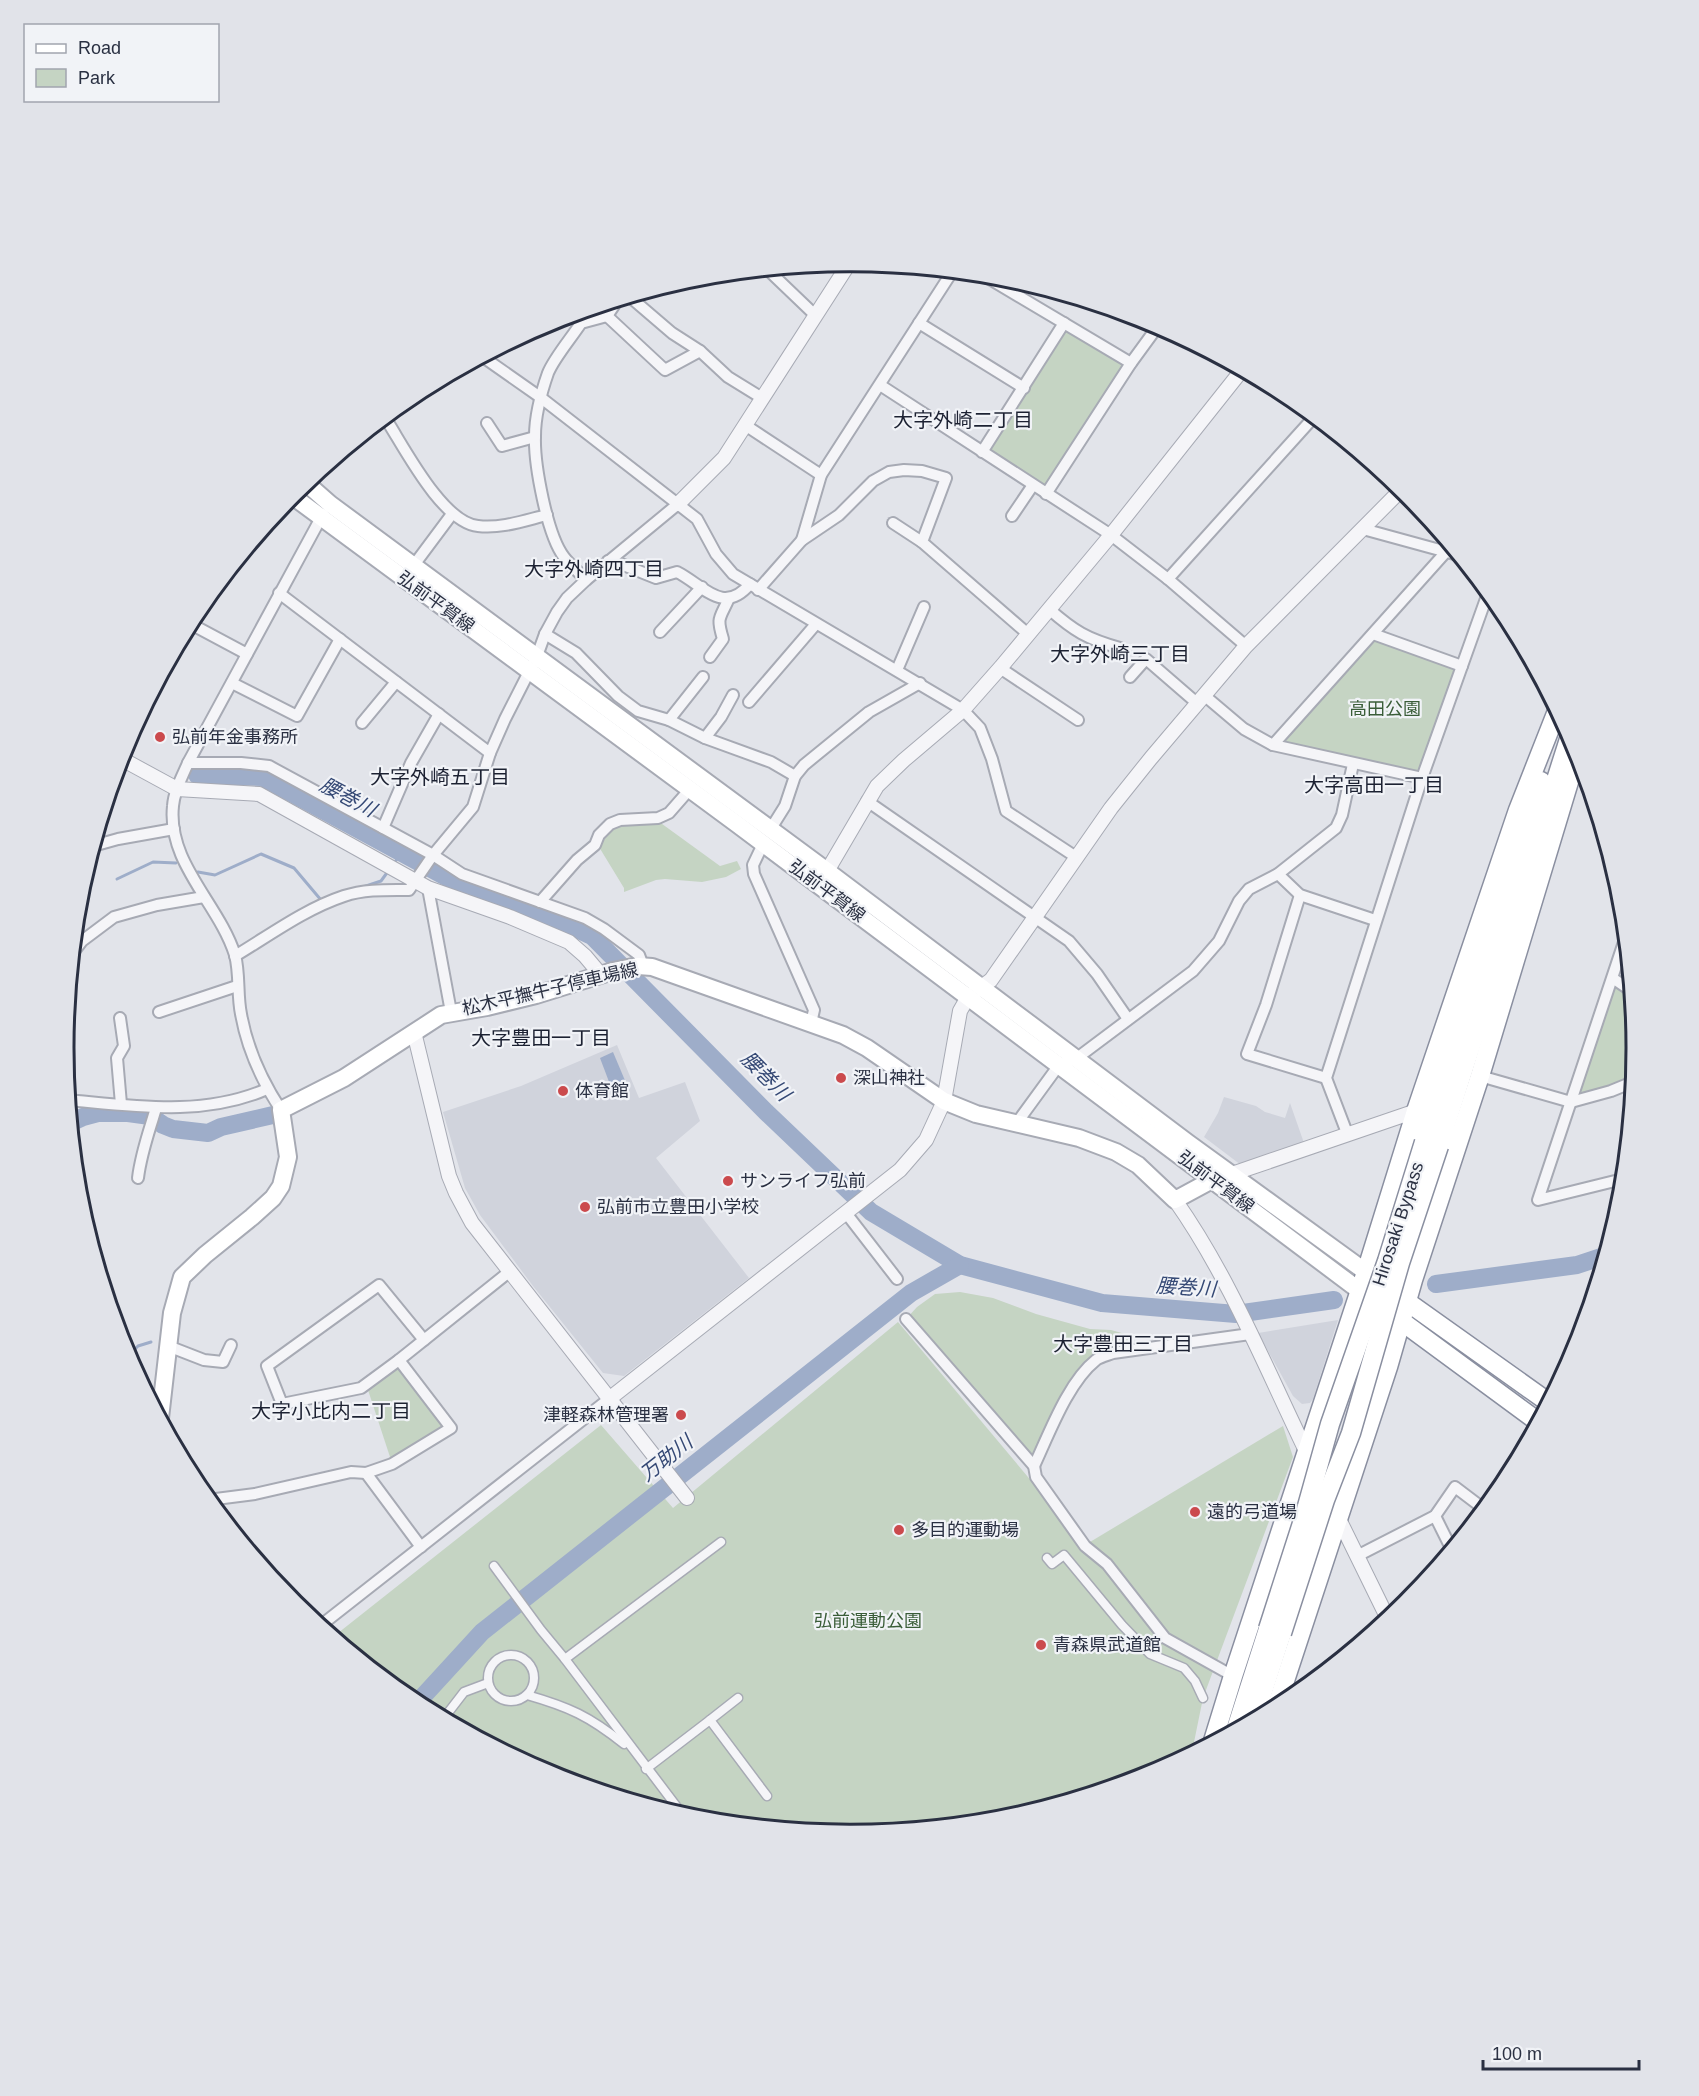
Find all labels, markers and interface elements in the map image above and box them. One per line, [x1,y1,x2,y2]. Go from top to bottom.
legend [24,24,219,102]
text: Road [78,38,121,58]
text: Park [78,68,116,88]
district label: 大字外崎二丁目 [893,409,1033,431]
district label: 大字外崎四丁目 [524,558,664,580]
street label: 弘前平賀線 [394,567,478,637]
district label: 大字外崎三丁目 [1050,643,1190,665]
park label: 高田公園 [1349,699,1421,719]
place label: 弘前年金事務所 [172,727,298,747]
marker: 弘前年金事務所 [153,730,167,744]
district label: 大字外崎五丁目 [370,766,510,788]
water label: 腰巻川 [316,773,381,822]
district label: 大字高田一丁目 [1304,774,1444,796]
street label: 弘前平賀線 [785,856,869,926]
street label: 松木平撫牛子停車場線 [460,959,640,1019]
district label: 大字豊田一丁目 [471,1027,611,1049]
water label: 腰巻川 [737,1047,796,1106]
place label: 深山神社 [853,1068,925,1088]
marker: 深山神社 [834,1071,848,1085]
place label: 体育館 [575,1081,629,1101]
marker: 体育館 [556,1084,570,1098]
street label: 弘前平賀線 [1174,1147,1258,1217]
street label: Hirosaki Bypass [1369,1160,1427,1288]
place label: サンライフ弘前 [740,1171,866,1191]
marker: サンライフ弘前 [721,1174,735,1188]
place label: 弘前市立豊田小学校 [597,1197,759,1217]
marker: 弘前市立豊田小学校 [578,1200,592,1214]
water label: 腰巻川 [1155,1274,1219,1300]
district label: 大字豊田三丁目 [1053,1333,1193,1355]
district label: 大字小比内二丁目 [251,1400,411,1422]
place label: 津軽森林管理署 [543,1405,669,1425]
marker: 津軽森林管理署 [674,1408,688,1422]
water label: 万助川 [636,1430,698,1485]
place label: 遠的弓道場 [1207,1502,1297,1522]
marker: 遠的弓道場 [1188,1505,1202,1519]
place label: 多目的運動場 [911,1520,1019,1540]
marker: 多目的運動場 [892,1523,906,1537]
park label: 弘前運動公園 [814,1611,922,1631]
place label: 青森県武道館 [1053,1635,1161,1655]
marker: 青森県武道館 [1034,1638,1048,1652]
scale bar [1483,2033,1639,2071]
text: 100 m [1492,2044,1542,2064]

